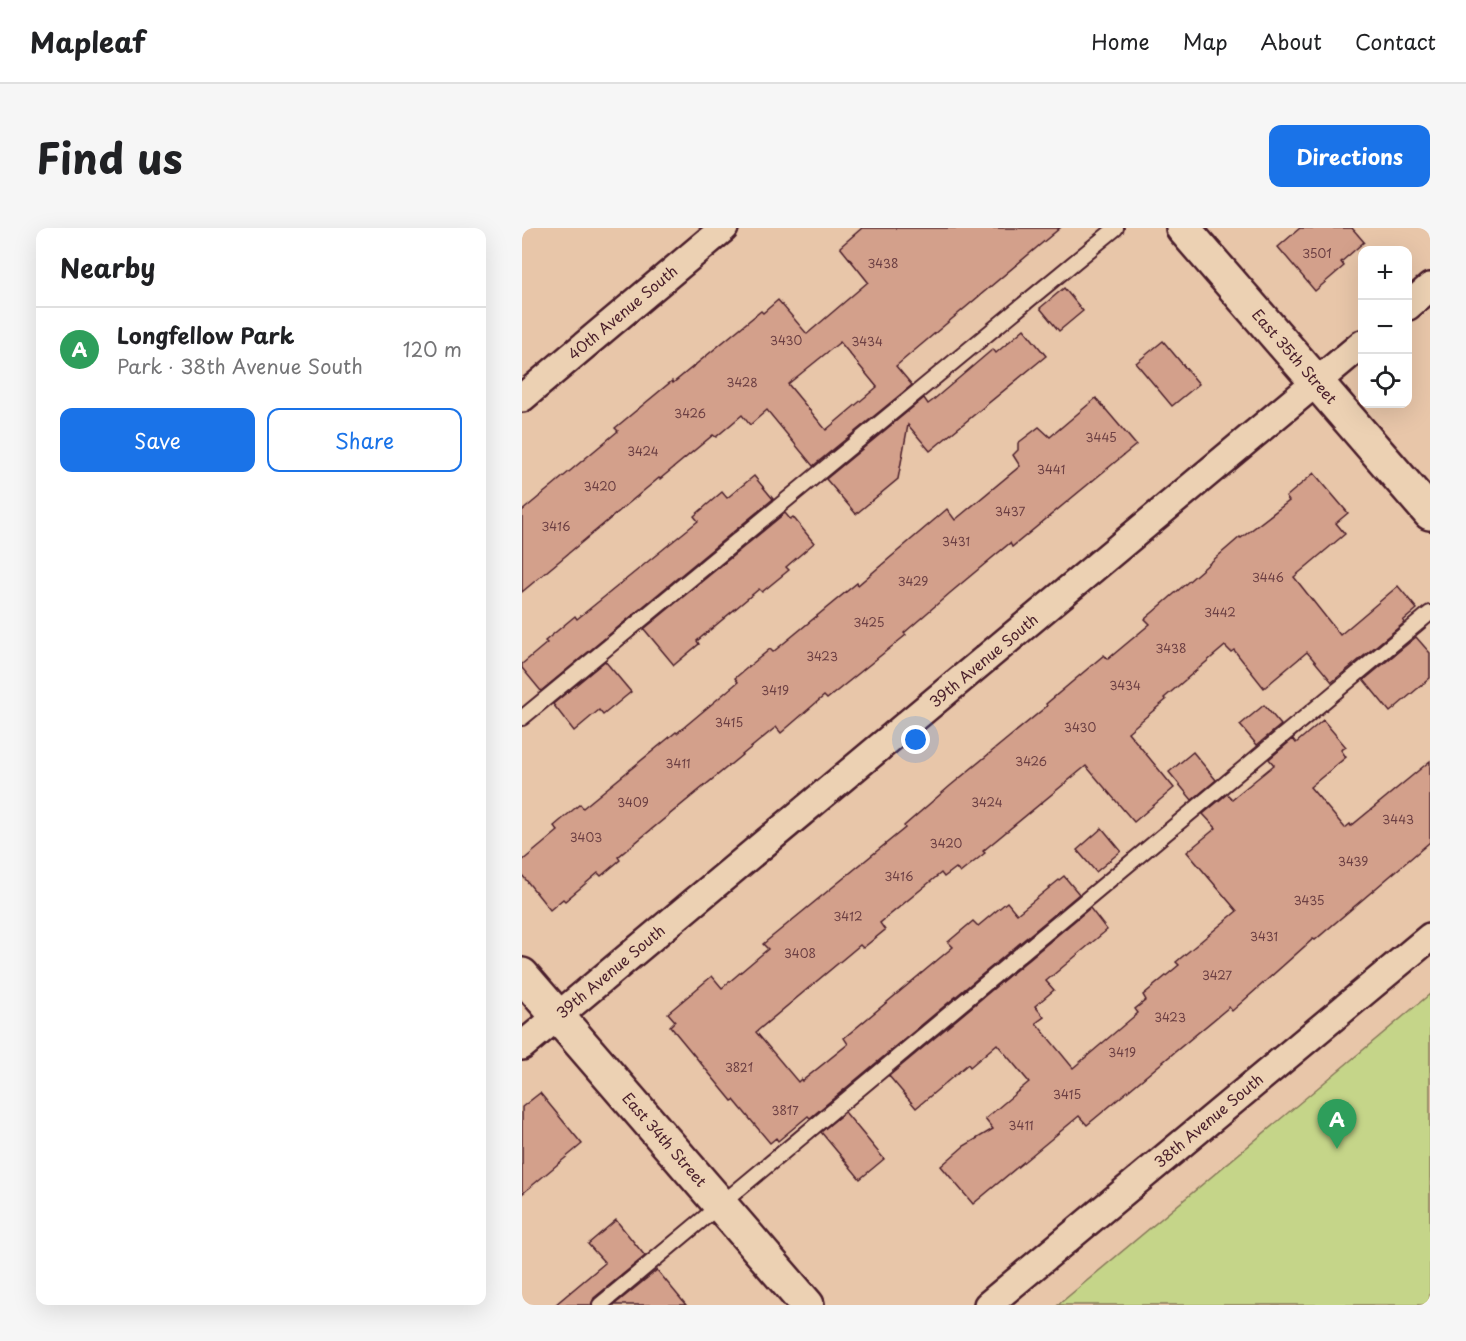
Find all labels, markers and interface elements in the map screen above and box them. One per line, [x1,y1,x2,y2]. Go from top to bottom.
text: Mapleaf [30,20,146,63]
text: Home [1091,25,1150,57]
text: Map [1183,25,1228,57]
text: About [1261,25,1322,57]
text: Contact [1355,25,1436,57]
text: Find us [36,125,183,188]
button: Directions [1269,125,1430,187]
house number: 3501 [1302,244,1332,262]
map controls [1358,246,1412,408]
button: + [1358,246,1412,300]
text: Nearby [60,248,155,287]
house number: 3438 [868,254,898,272]
street label: 40th Avenue South [562,259,682,365]
button: − [1358,300,1412,354]
street label: East 35th Street [1247,303,1343,409]
text: Longfellow Park [117,318,294,351]
house number: 3430 [770,331,802,349]
house number: 3434 [851,332,883,350]
text: A [72,334,87,364]
text: 120 m [403,334,462,364]
text: Park · 38th Avenue South [117,351,363,381]
button: locate [1358,354,1412,408]
house number: 3428 [726,373,758,391]
house number: 3426 [674,404,706,422]
button: Save [60,408,255,472]
button: Share [267,408,462,472]
house number: 3445 [1085,428,1117,446]
house number: 3424 [627,442,659,460]
house number: 3441 [1037,460,1065,478]
house number: 3420 [584,477,617,495]
house number: 3437 [995,502,1025,520]
house number: 3416 [542,517,570,535]
house number: 3431 [942,532,970,550]
house number: 3446 [1252,568,1284,586]
house number: 3429 [898,572,928,590]
house number: 3442 [1204,603,1236,621]
street label: 39th Avenue South [924,607,1042,712]
house number: 3425 [853,613,885,631]
house number: 3438 [1156,639,1186,657]
house number: 3423 [806,647,838,665]
house number: 3434 [1109,676,1141,694]
house number: 3419 [761,681,789,699]
house number: 3415 [715,713,743,731]
house number: 3430 [1064,718,1096,736]
your location [901,725,930,754]
house number: 3426 [1015,752,1047,770]
house number: 3411 [665,754,691,772]
house number: 3409 [617,793,649,811]
house number: 3424 [971,793,1003,811]
house number: 3443 [1382,810,1414,828]
house number: 3403 [570,828,602,846]
house number: 3420 [930,834,963,852]
house number: 3439 [1338,852,1368,870]
house number: 3416 [885,867,913,885]
house number: 3435 [1293,891,1325,909]
house number: 3412 [834,907,862,925]
street label: 39th Avenue South [551,918,669,1023]
house number: 3431 [1250,927,1278,945]
house number: 3408 [784,944,816,962]
house number: 3427 [1202,966,1232,984]
house number: 3423 [1154,1008,1186,1026]
house number: 3419 [1108,1043,1136,1061]
house number: 3821 [725,1058,753,1076]
street label: 38th Avenue South [1148,1067,1268,1172]
house number: 3415 [1053,1085,1081,1103]
street label: East 34th Street [617,1087,713,1191]
pin: A [1318,1100,1356,1149]
house number: 3817 [771,1101,799,1119]
house number: 3411 [1008,1116,1034,1134]

